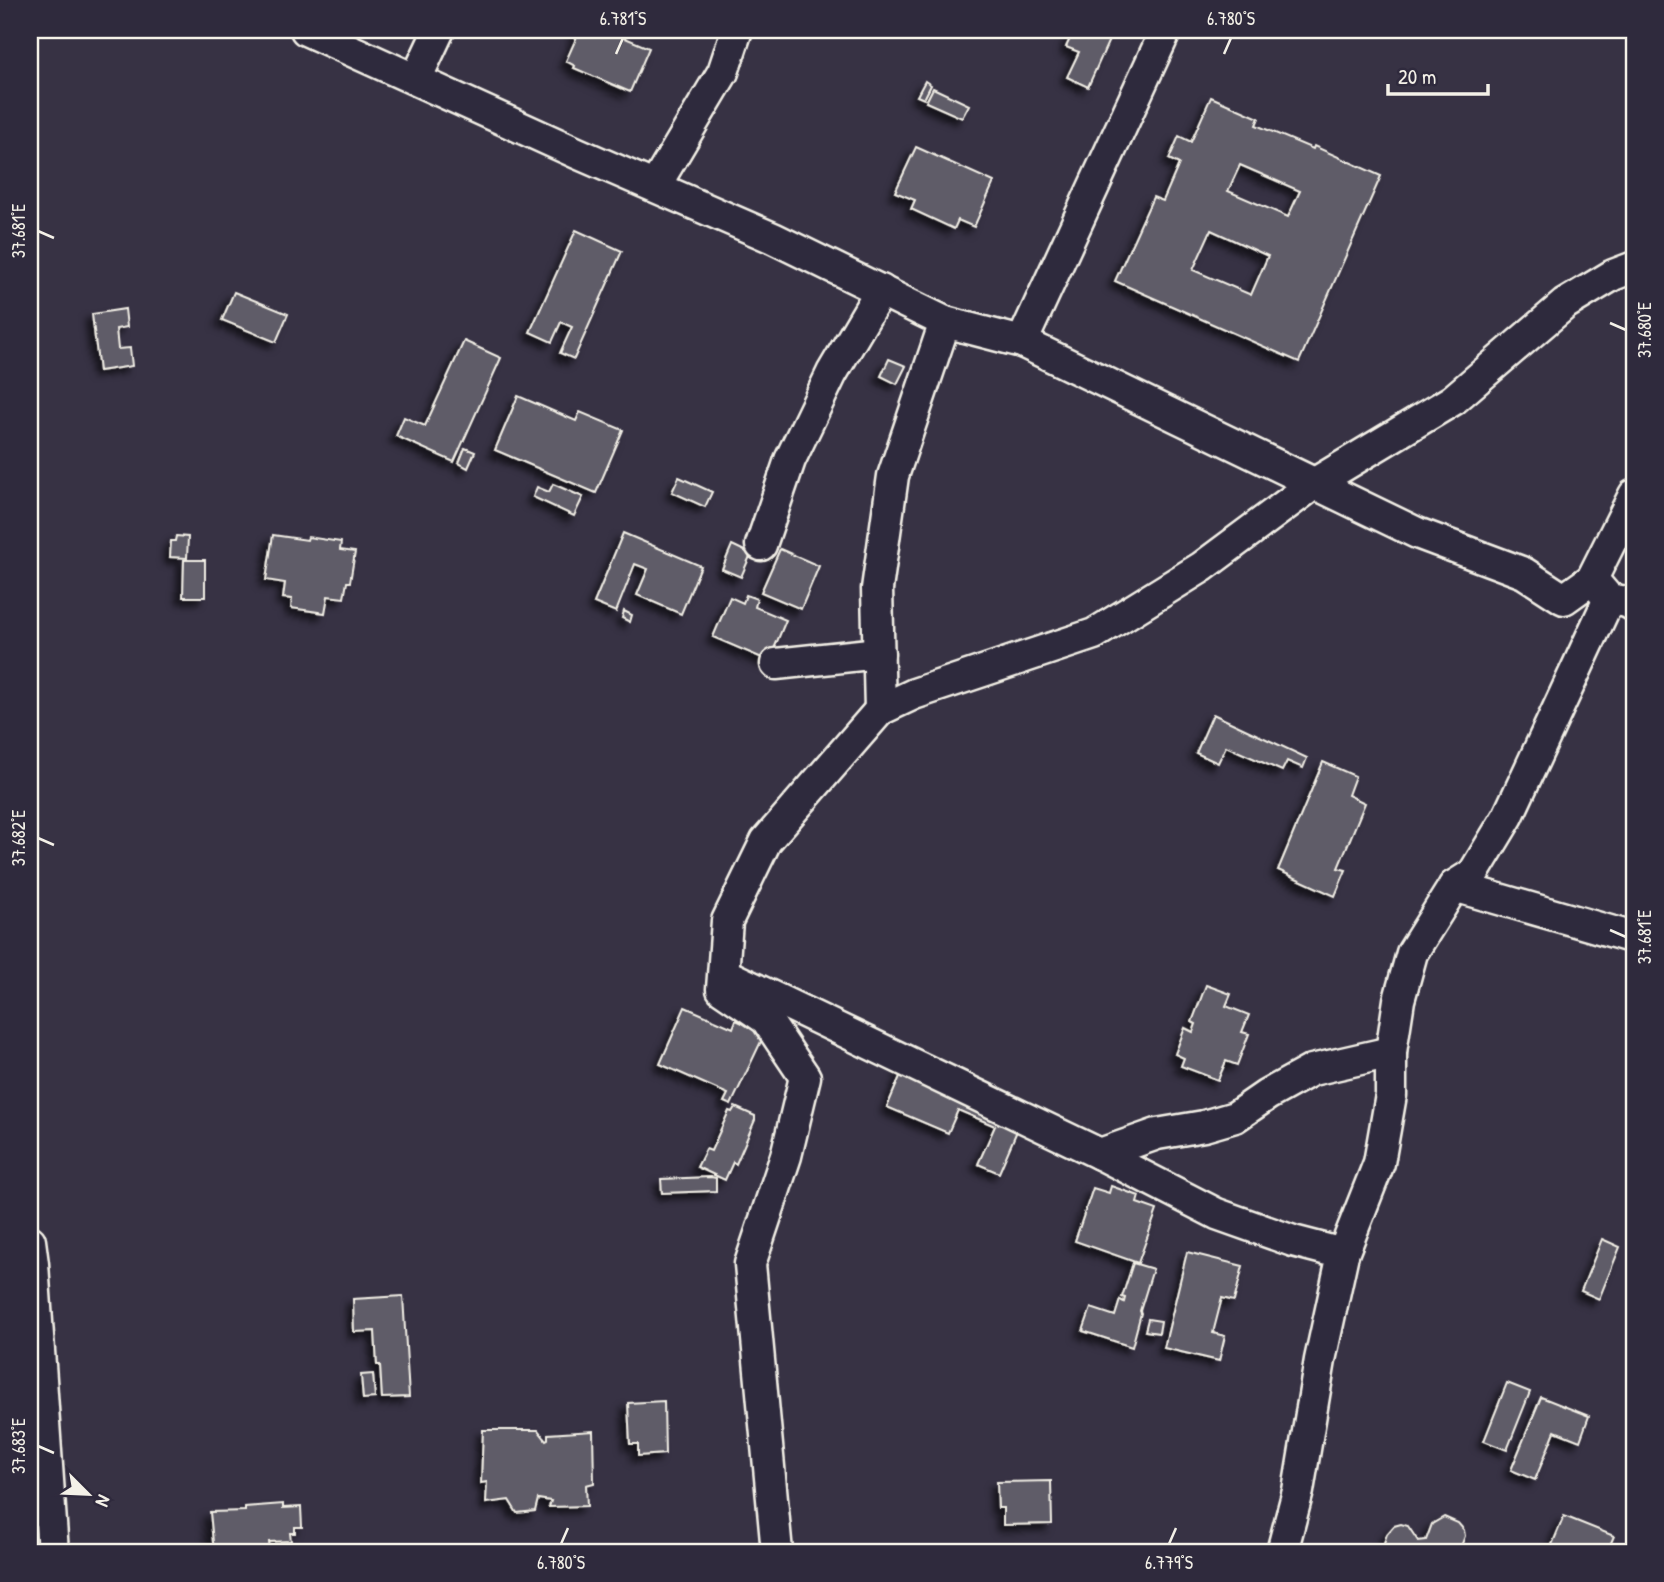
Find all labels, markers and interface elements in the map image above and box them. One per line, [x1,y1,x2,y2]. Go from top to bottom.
text: 6.781°S [600,6,646,31]
text: 6.780°S [1207,6,1255,31]
scale bar [1388,52,1487,96]
text: 20 m [1398,62,1436,91]
text: 37.681°E [6,204,31,258]
text: 37.680°E [1632,302,1657,358]
text: 37.682°E [6,810,31,866]
text: 37.681°E [1632,910,1657,964]
text: 37.683°E [6,1418,31,1474]
north arrow [52,1460,122,1530]
text: N [90,1491,117,1511]
text: 6.780°S [537,1550,585,1575]
text: 6.779°S [1145,1550,1193,1575]

